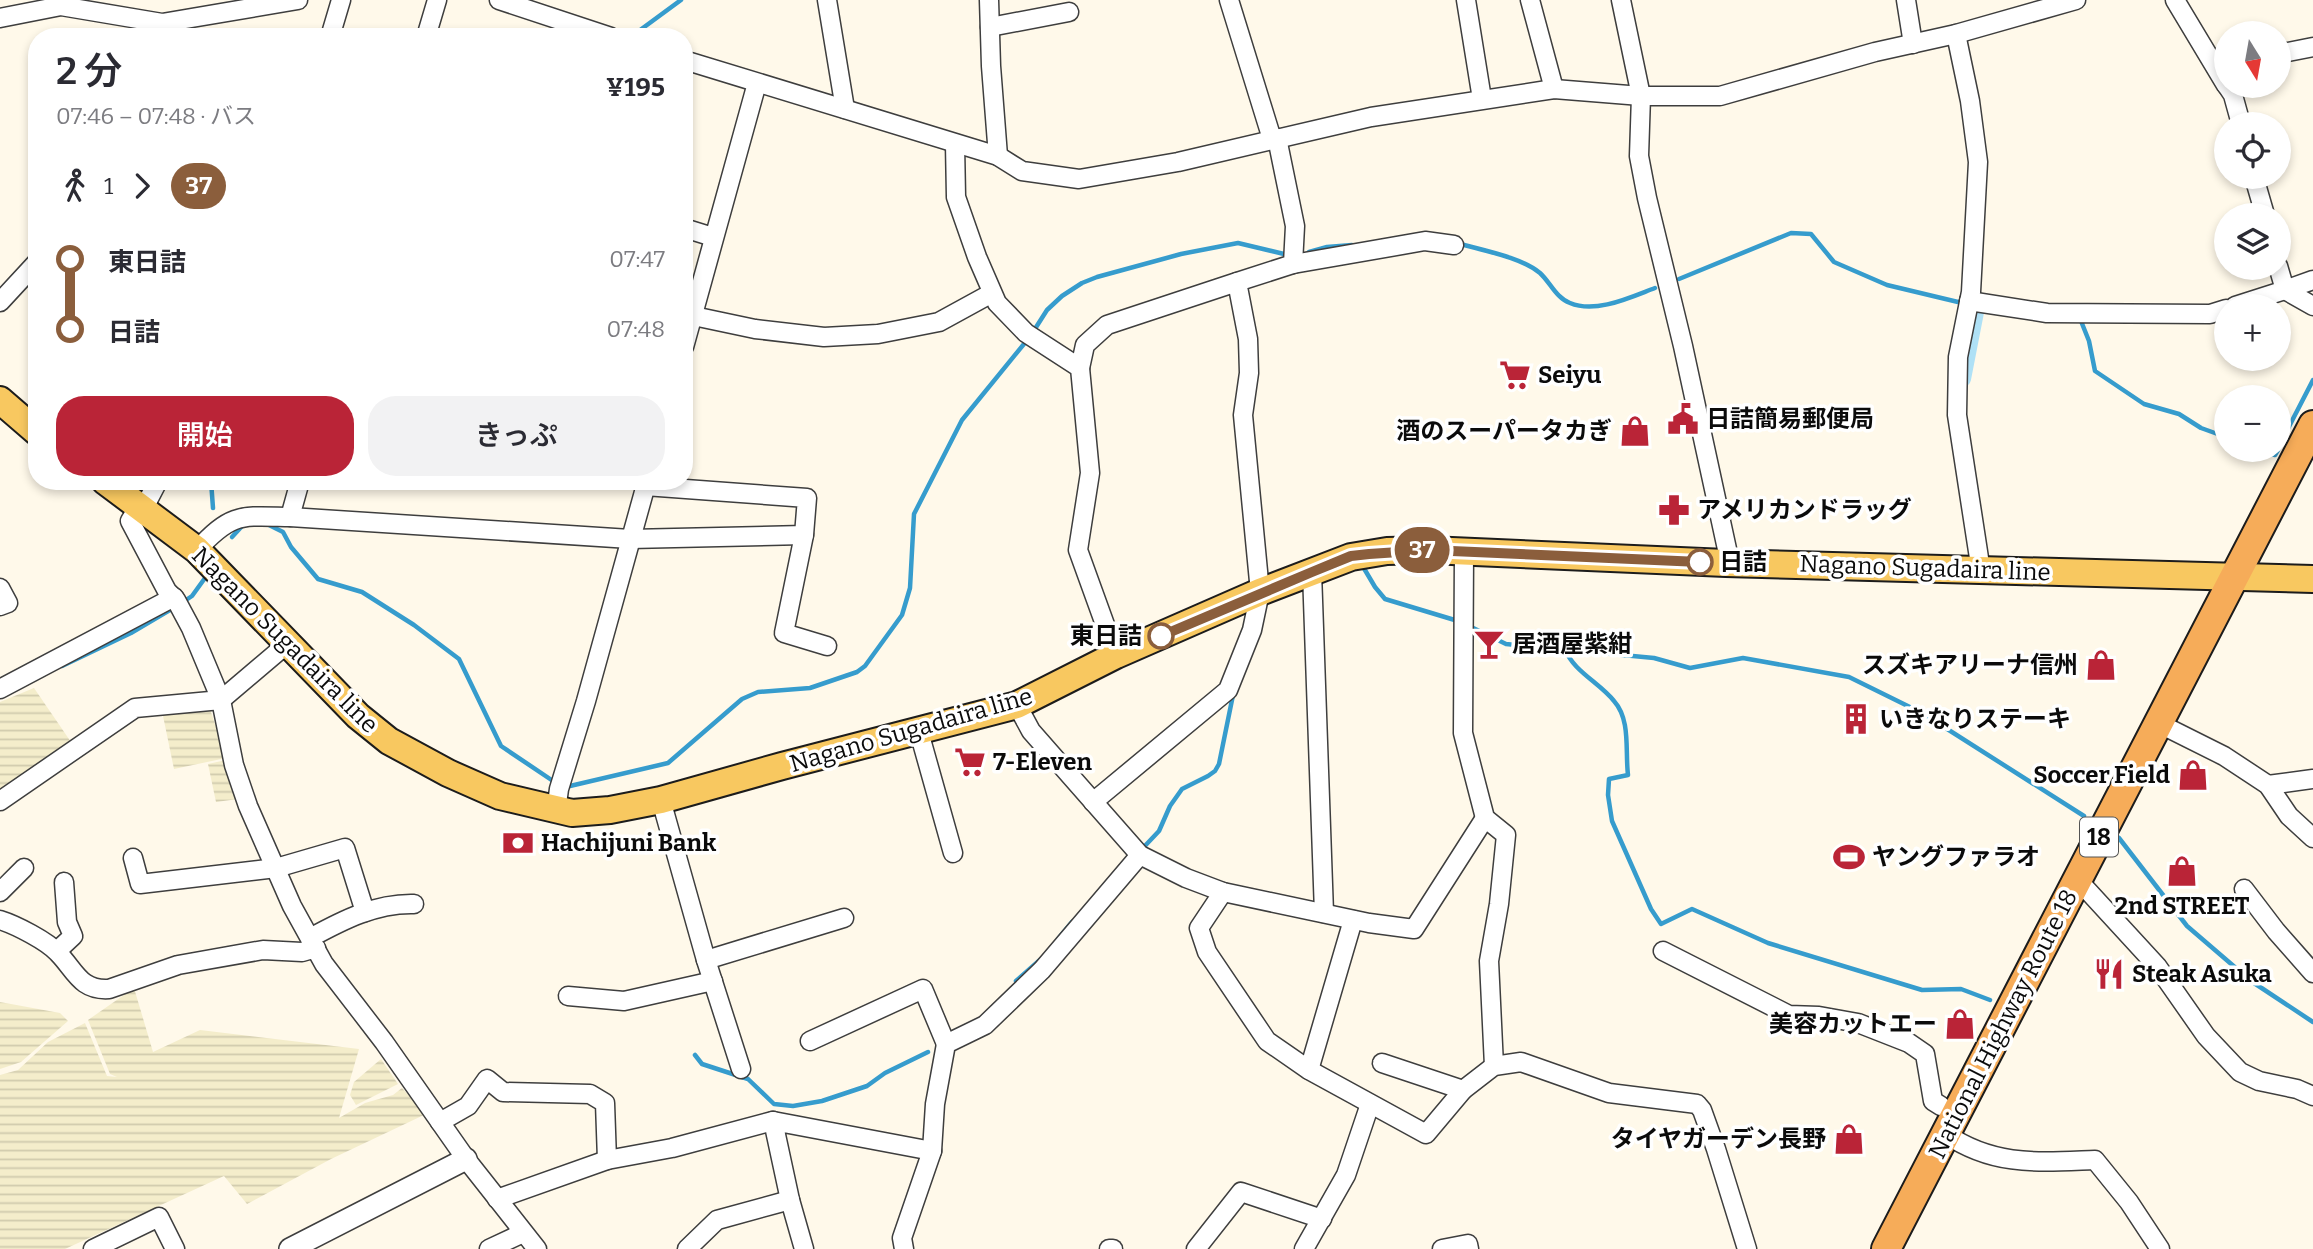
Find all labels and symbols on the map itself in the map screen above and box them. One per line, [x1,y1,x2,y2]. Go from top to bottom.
north arrow [2214,21,2291,98]
supermarket icon: Seiyu [1498,358,1532,392]
place label: Seiyu [1538,361,1602,389]
public building icon: 日詰簡易郵便局 [1666,402,1700,436]
place label: 日詰簡易郵便局 [1706,405,1874,433]
shop icon: 酒のスーパータカぎ [1618,414,1652,448]
place label: 酒のスーパータカぎ [1396,417,1612,445]
pharmacy icon: アメリカンドラッグ [1657,493,1691,527]
place label: アメリカンドラッグ [1697,496,1912,524]
line badge: 37 [1390,527,1454,573]
street label: Nagano Sugadaira line [186,541,384,739]
place label: 日詰 [1719,548,1767,576]
marker: 日詰 [1687,549,1713,575]
street label: Nagano Sugadaira line [1799,550,2051,586]
place label: 東日詰 [1070,622,1142,650]
marker: 東日詰 [1148,623,1174,649]
bar icon: 居酒屋紫紺 [1472,627,1506,661]
place label: 居酒屋紫紺 [1512,630,1632,658]
shop icon: スズキアリーナ信州 [2084,648,2118,682]
place label: スズキアリーナ信州 [1862,651,2078,679]
street label: Nagano Sugadaira line [786,682,1036,778]
building icon: いきなりステーキ [1839,702,1873,736]
place label: いきなりステーキ [1879,705,2071,733]
supermarket icon: 7-Eleven [953,745,987,779]
place label: 7-Eleven [993,748,1092,776]
shop icon: Soccer Field [2176,758,2210,792]
place label: Soccer Field [2033,761,2170,789]
road number: 18 [2080,818,2118,856]
bank icon: Hachijuni Bank [501,826,535,860]
place label: Hachijuni Bank [541,829,717,857]
sports icon: ヤングファラオ [1832,840,1866,874]
place label: ヤングファラオ [1872,843,2040,871]
shop icon: 2nd STREET [2165,854,2199,888]
street label: National Highway Route 18 [1923,885,2083,1163]
place label: 2nd STREET [2115,892,2250,920]
restaurant icon: Steak Asuka [2092,957,2126,991]
place label: Steak Asuka [2132,960,2272,988]
shop icon: 美容カットエー [1943,1007,1977,1041]
place label: 美容カットエー [1769,1010,1937,1038]
shop icon: タイヤガーデン長野 [1832,1122,1866,1156]
place label: タイヤガーデン長野 [1611,1125,1826,1153]

